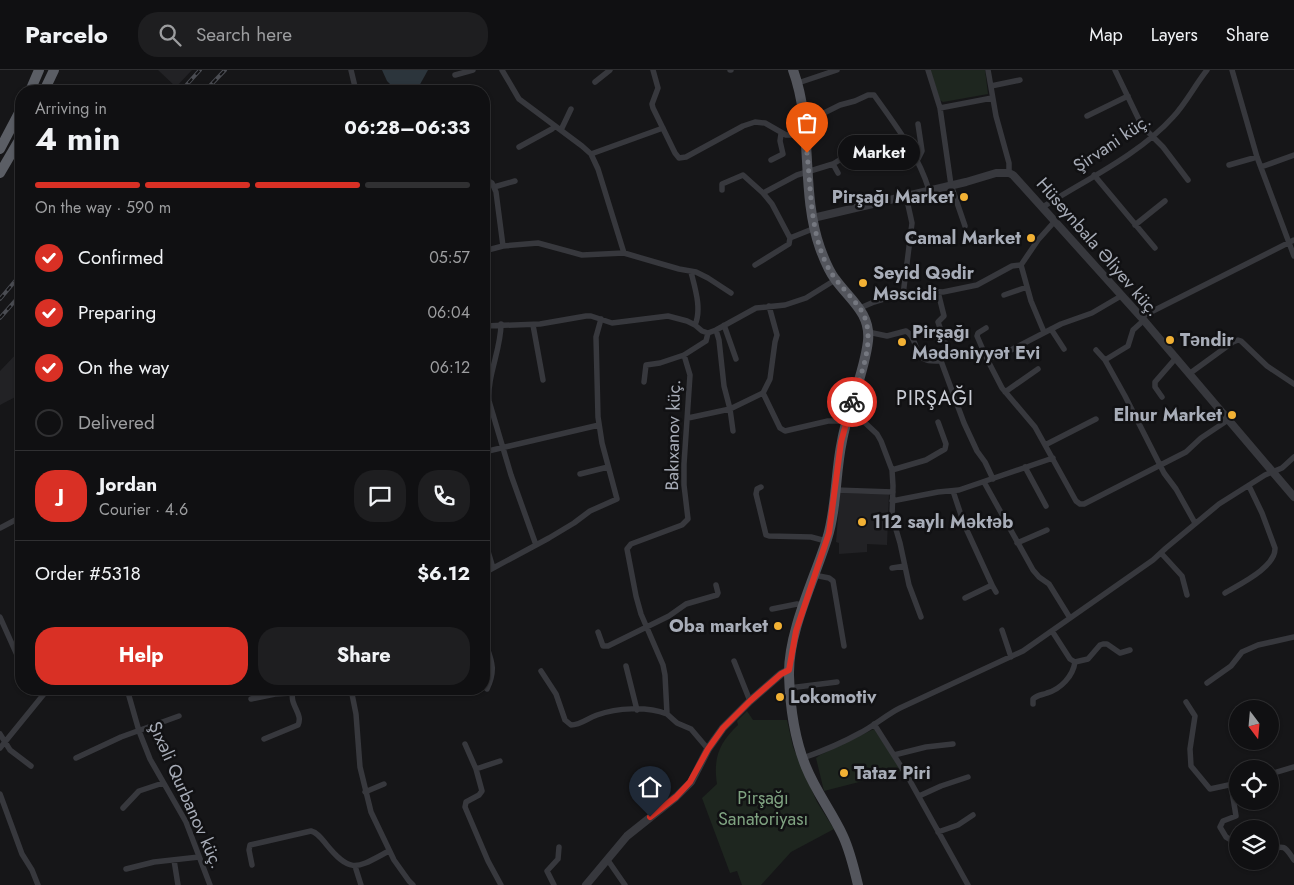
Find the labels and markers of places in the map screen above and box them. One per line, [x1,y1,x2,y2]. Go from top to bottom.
pin [786,102,828,153]
callout: Market [837,136,920,170]
place label: Pirşağı Market [832,184,954,210]
marker: Pirşağı Market [958,191,970,203]
place label: Camal Market [905,225,1021,251]
marker: Camal Market [1025,232,1037,244]
place label: Seyid Qədir Məscidi [873,260,975,307]
marker: Seyid Qədir Məscidi [857,277,869,289]
place label: Pirşağı Mədəniyyət Evi [912,319,1040,366]
place label: Təndir [1180,327,1235,353]
marker: Təndir [1164,334,1176,346]
marker: Pirşağı Mədəniyyət Evi [896,336,908,348]
place label: Elnur Market [1113,402,1222,428]
marker: Elnur Market [1226,409,1238,421]
place label: 112 saylı Məktəb [872,509,1013,535]
marker: 112 saylı Məktəb [856,516,868,528]
place label: Oba market [669,613,768,639]
marker: Oba market [772,620,784,632]
place label: Lokomotiv [790,684,877,710]
marker: Lokomotiv [774,691,786,703]
place label: Tataz Piri [854,760,931,786]
pin [629,766,671,817]
marker: Tataz Piri [838,767,850,779]

